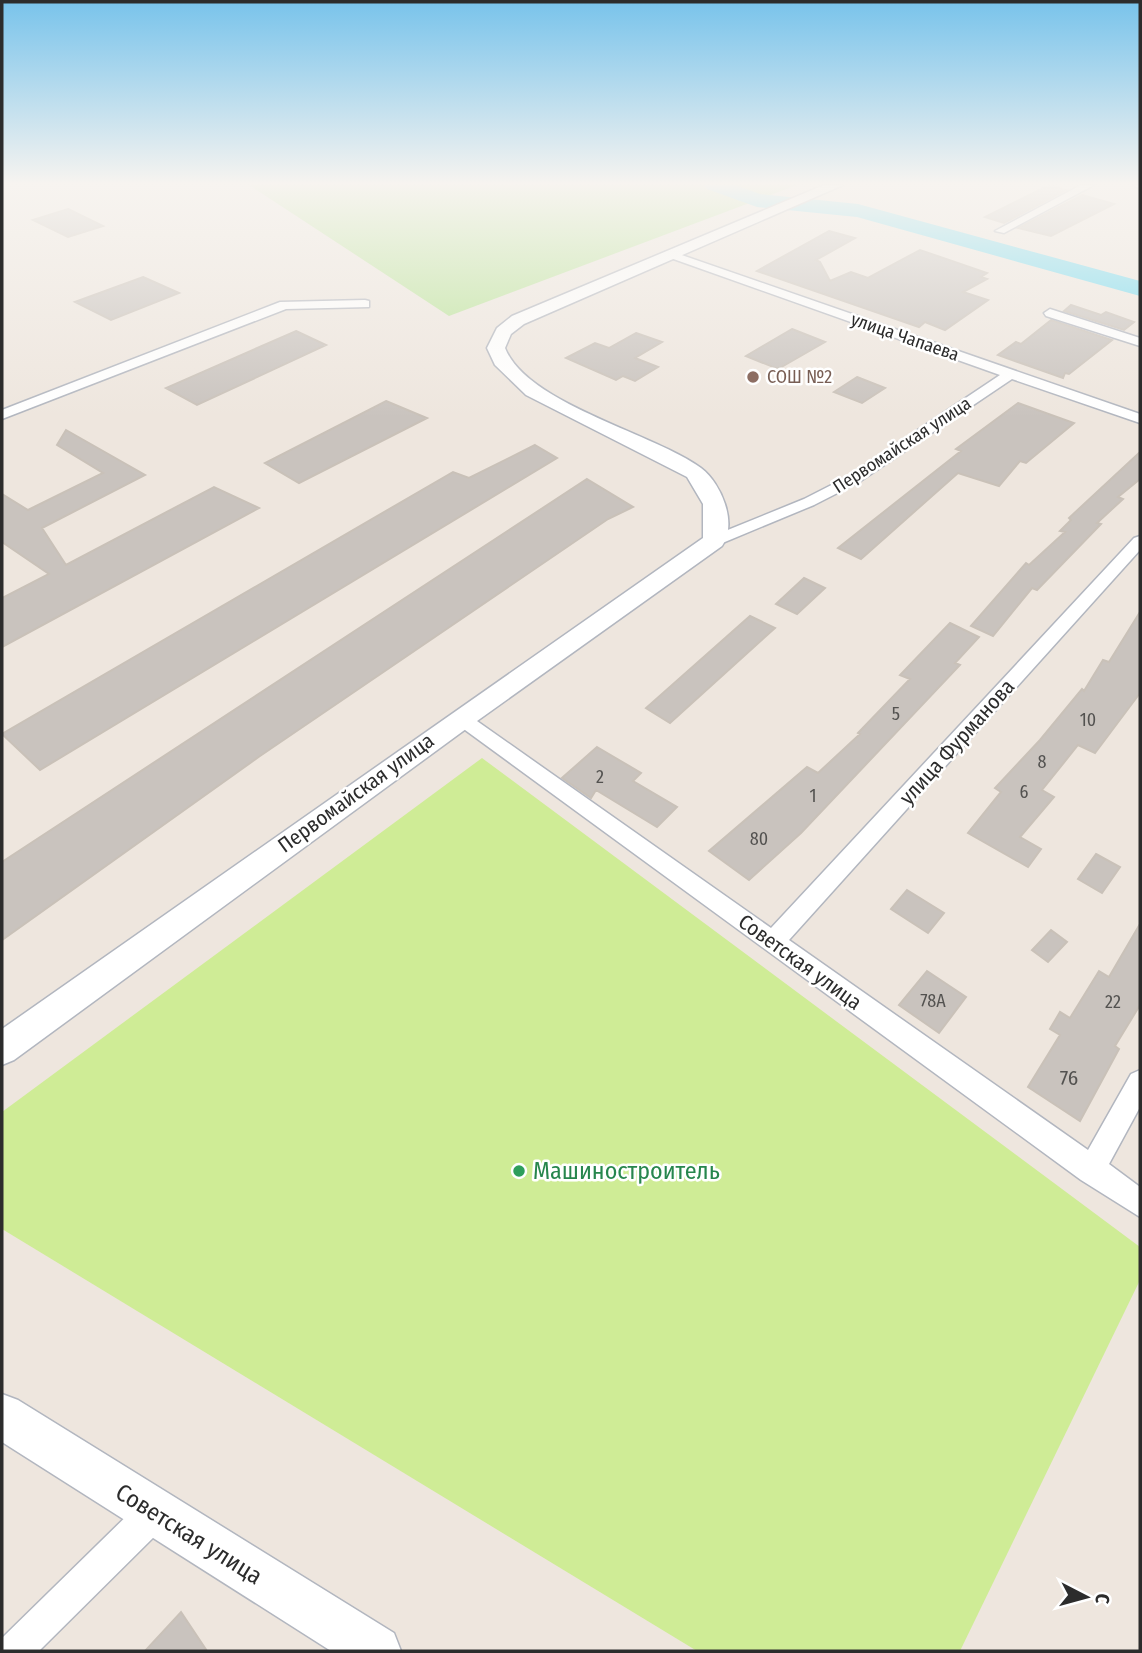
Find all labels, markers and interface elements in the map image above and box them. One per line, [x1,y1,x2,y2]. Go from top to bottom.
street label: улица Чапаева [848,308,962,366]
place label: СОШ №2 [767,366,832,388]
marker: СОШ №2 [745,369,761,385]
street label: Первомайская улица [829,392,975,498]
street label: улица Фурманова [894,674,1020,810]
house number: 5 [892,703,900,725]
house number: 10 [1080,709,1096,731]
street label: Первомайская улица [273,728,439,858]
house number: 8 [1038,751,1047,773]
house number: 2 [596,766,604,788]
house number: 6 [1020,781,1029,803]
house number: 1 [809,785,817,807]
house number: 80 [750,828,768,850]
street label: Советская улица [733,908,867,1016]
house number: 78А [920,990,946,1012]
house number: 22 [1105,991,1121,1013]
house number: 76 [1060,1065,1078,1091]
place label: Машиностроитель [533,1157,720,1185]
marker: Машиностроитель [511,1163,527,1179]
street label: Советская улица [111,1478,267,1590]
north arrow [1051,1562,1121,1632]
text: С [1090,1593,1114,1605]

